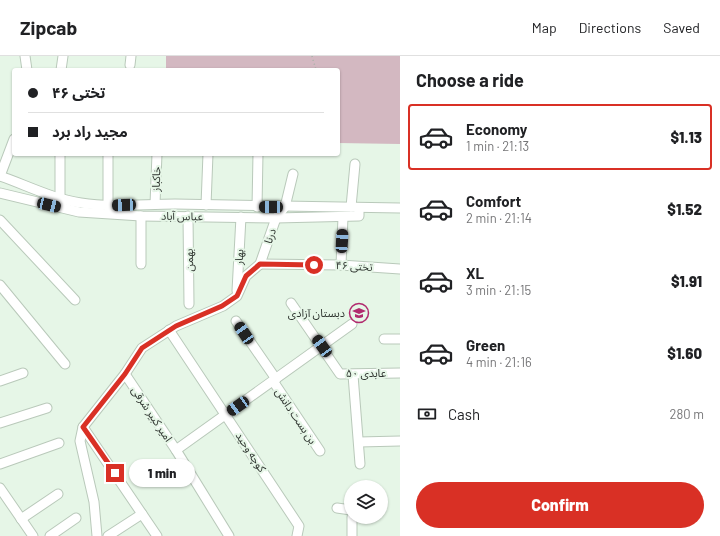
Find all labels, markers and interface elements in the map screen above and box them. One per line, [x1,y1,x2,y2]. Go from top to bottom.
text: Zipcab [20,16,77,39]
text: Map [532,19,557,36]
text: Directions [579,19,641,36]
text: Saved [663,19,700,36]
text: Choose a ride [416,69,524,91]
text: تختی ۴۶ [52,83,106,101]
icon: car [418,119,454,155]
text: Economy [466,120,527,138]
text: مجید راد برد [52,122,128,140]
text: $1.13 [670,128,702,146]
text: 1 min · 21:13 [466,138,529,154]
street label: خاکباز [149,166,163,193]
icon: car [418,191,454,227]
text: Comfort [466,192,521,210]
car [36,196,62,214]
car [112,199,136,211]
text: $1.52 [667,200,702,218]
car [259,201,283,213]
street label: عباس آباد [161,209,204,223]
text: 2 min · 21:14 [466,210,532,226]
street label: درنا [261,227,279,245]
car [335,229,349,253]
street label: بهمن [182,248,196,272]
street label: بهار [232,249,246,266]
route start [305,256,323,274]
street label: تختی ۴۶ [335,258,373,274]
icon: car [418,263,454,299]
text: XL [466,264,484,282]
text: $1.91 [671,272,702,290]
text: 3 min · 21:15 [466,282,531,298]
school or university icon: دبستان آزادی [348,302,370,324]
place label: دبستان آزادی [288,306,345,320]
car [232,320,256,346]
car [310,333,334,359]
icon: car [418,335,454,371]
text: Green [466,336,505,354]
text: $1.60 [667,344,702,362]
text: 4 min · 21:16 [466,354,532,370]
street label: عابدی ۵۰ [346,366,387,380]
street label: امیر کبیر شرقی [128,384,176,444]
street label: بن بست دانش [272,385,320,447]
car [225,394,251,418]
icon: cash [416,403,438,425]
text: Cash [448,405,480,423]
text: 280 m [670,406,704,422]
street label: کوچه وحید [232,429,269,476]
callout: 1 min [129,459,195,487]
route end [106,464,124,482]
text: 1 min [148,465,176,481]
map controls [344,480,388,524]
button: layers [344,480,388,524]
button: Confirm [416,482,704,528]

